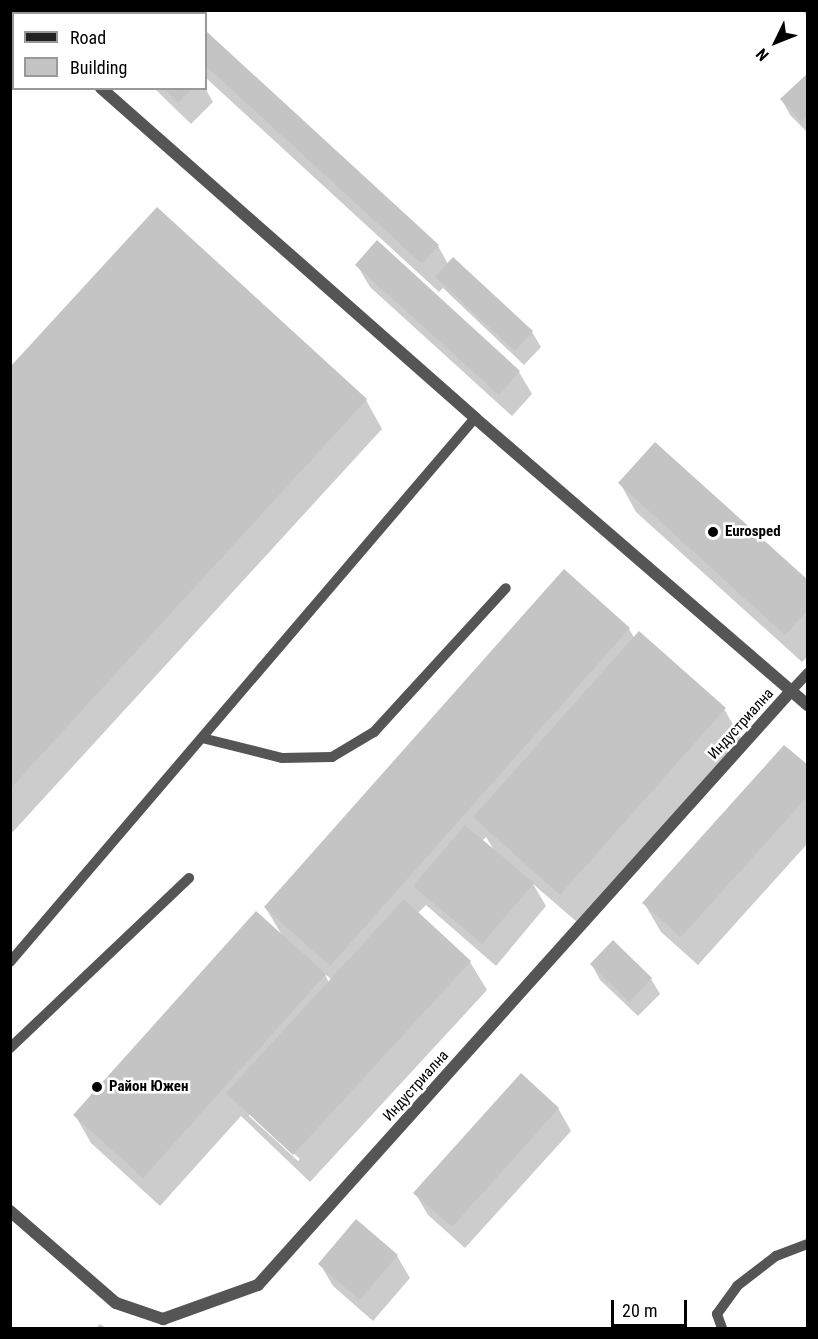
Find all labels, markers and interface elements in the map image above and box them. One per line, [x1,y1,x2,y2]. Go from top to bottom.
legend [12,12,207,90]
north arrow [746,12,806,72]
text: Road [70,27,106,48]
text: N [752,45,773,65]
text: Building [70,57,127,78]
place label: Eurosped [725,523,781,541]
marker: Eurosped [706,525,720,539]
street label: Индустриална [704,685,778,763]
street label: Индустриална [379,1047,453,1125]
place label: Район Южен [109,1078,188,1096]
marker: Район Южен [90,1080,104,1094]
scale bar [614,1288,690,1326]
text: 20 m [622,1300,657,1321]

